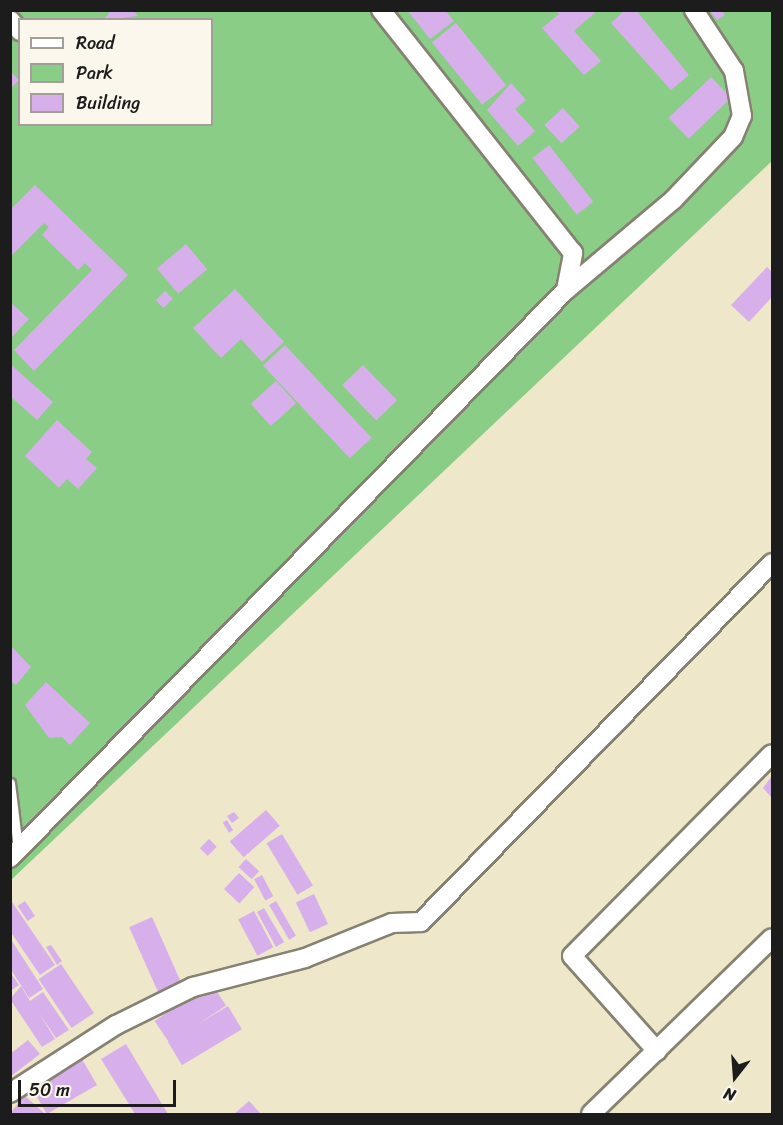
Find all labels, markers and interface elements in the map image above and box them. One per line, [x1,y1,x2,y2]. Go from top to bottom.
legend [18,18,213,126]
text: Road [76,27,115,59]
text: Park [76,57,113,89]
text: Building [76,87,140,119]
north arrow [705,1047,765,1107]
scale bar [21,1068,178,1106]
text: 50 m [29,1074,70,1106]
text: N [720,1079,739,1110]

